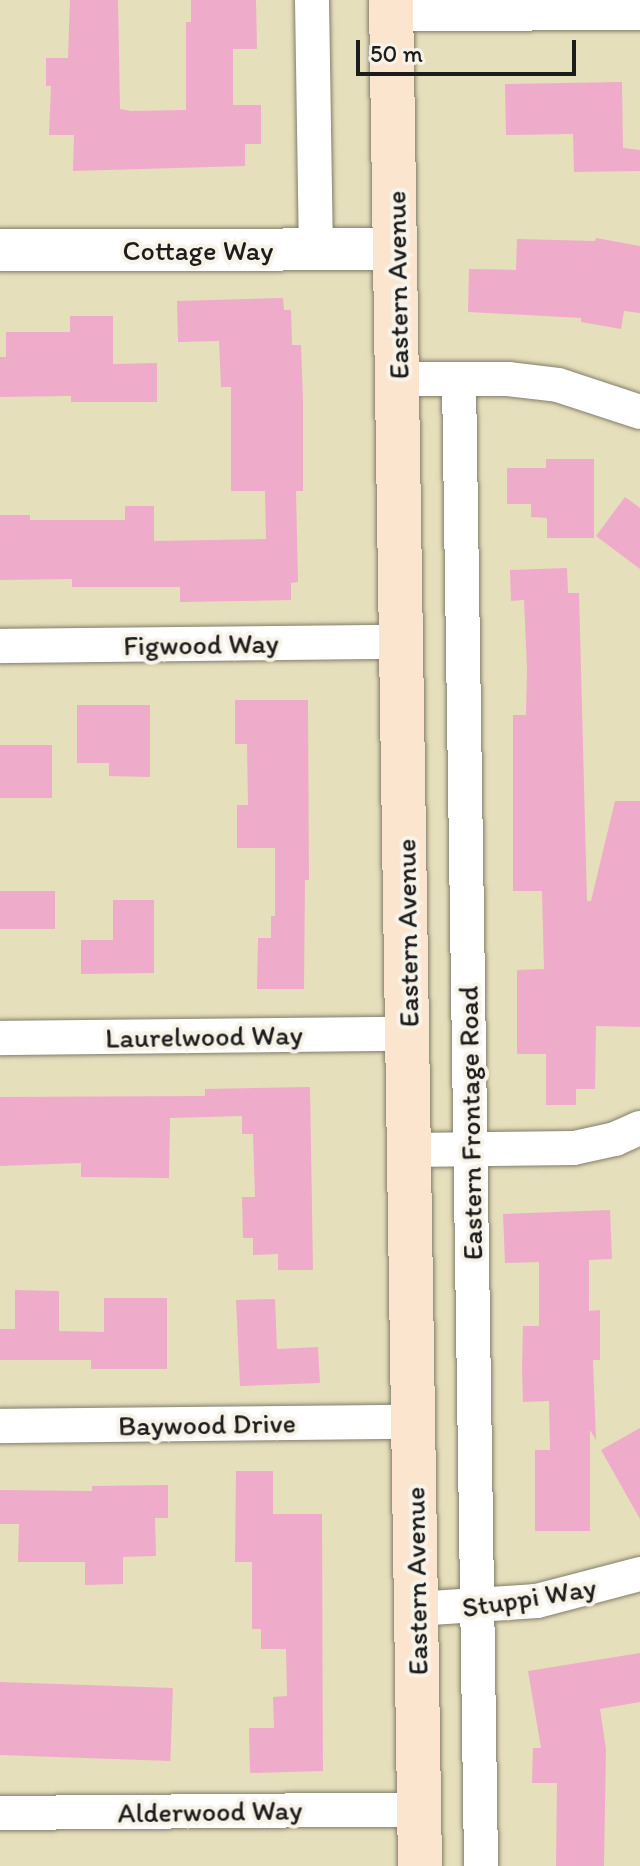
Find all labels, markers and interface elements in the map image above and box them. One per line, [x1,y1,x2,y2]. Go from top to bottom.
scale bar [360,24,580,74]
text: 50 m [370,39,423,68]
street label: Eastern Avenue [379,191,415,379]
street label: Cottage Way [123,233,273,267]
street label: Figwood Way [123,626,279,662]
street label: Eastern Avenue [389,839,425,1027]
street label: Eastern Frontage Road [451,986,489,1260]
street label: Laurelwood Way [106,1017,302,1055]
street label: Baywood Drive [118,1406,296,1442]
street label: Eastern Avenue [398,1487,434,1675]
street label: Stuppi Way [460,1570,598,1624]
street label: Alderwood Way [117,1793,303,1829]

